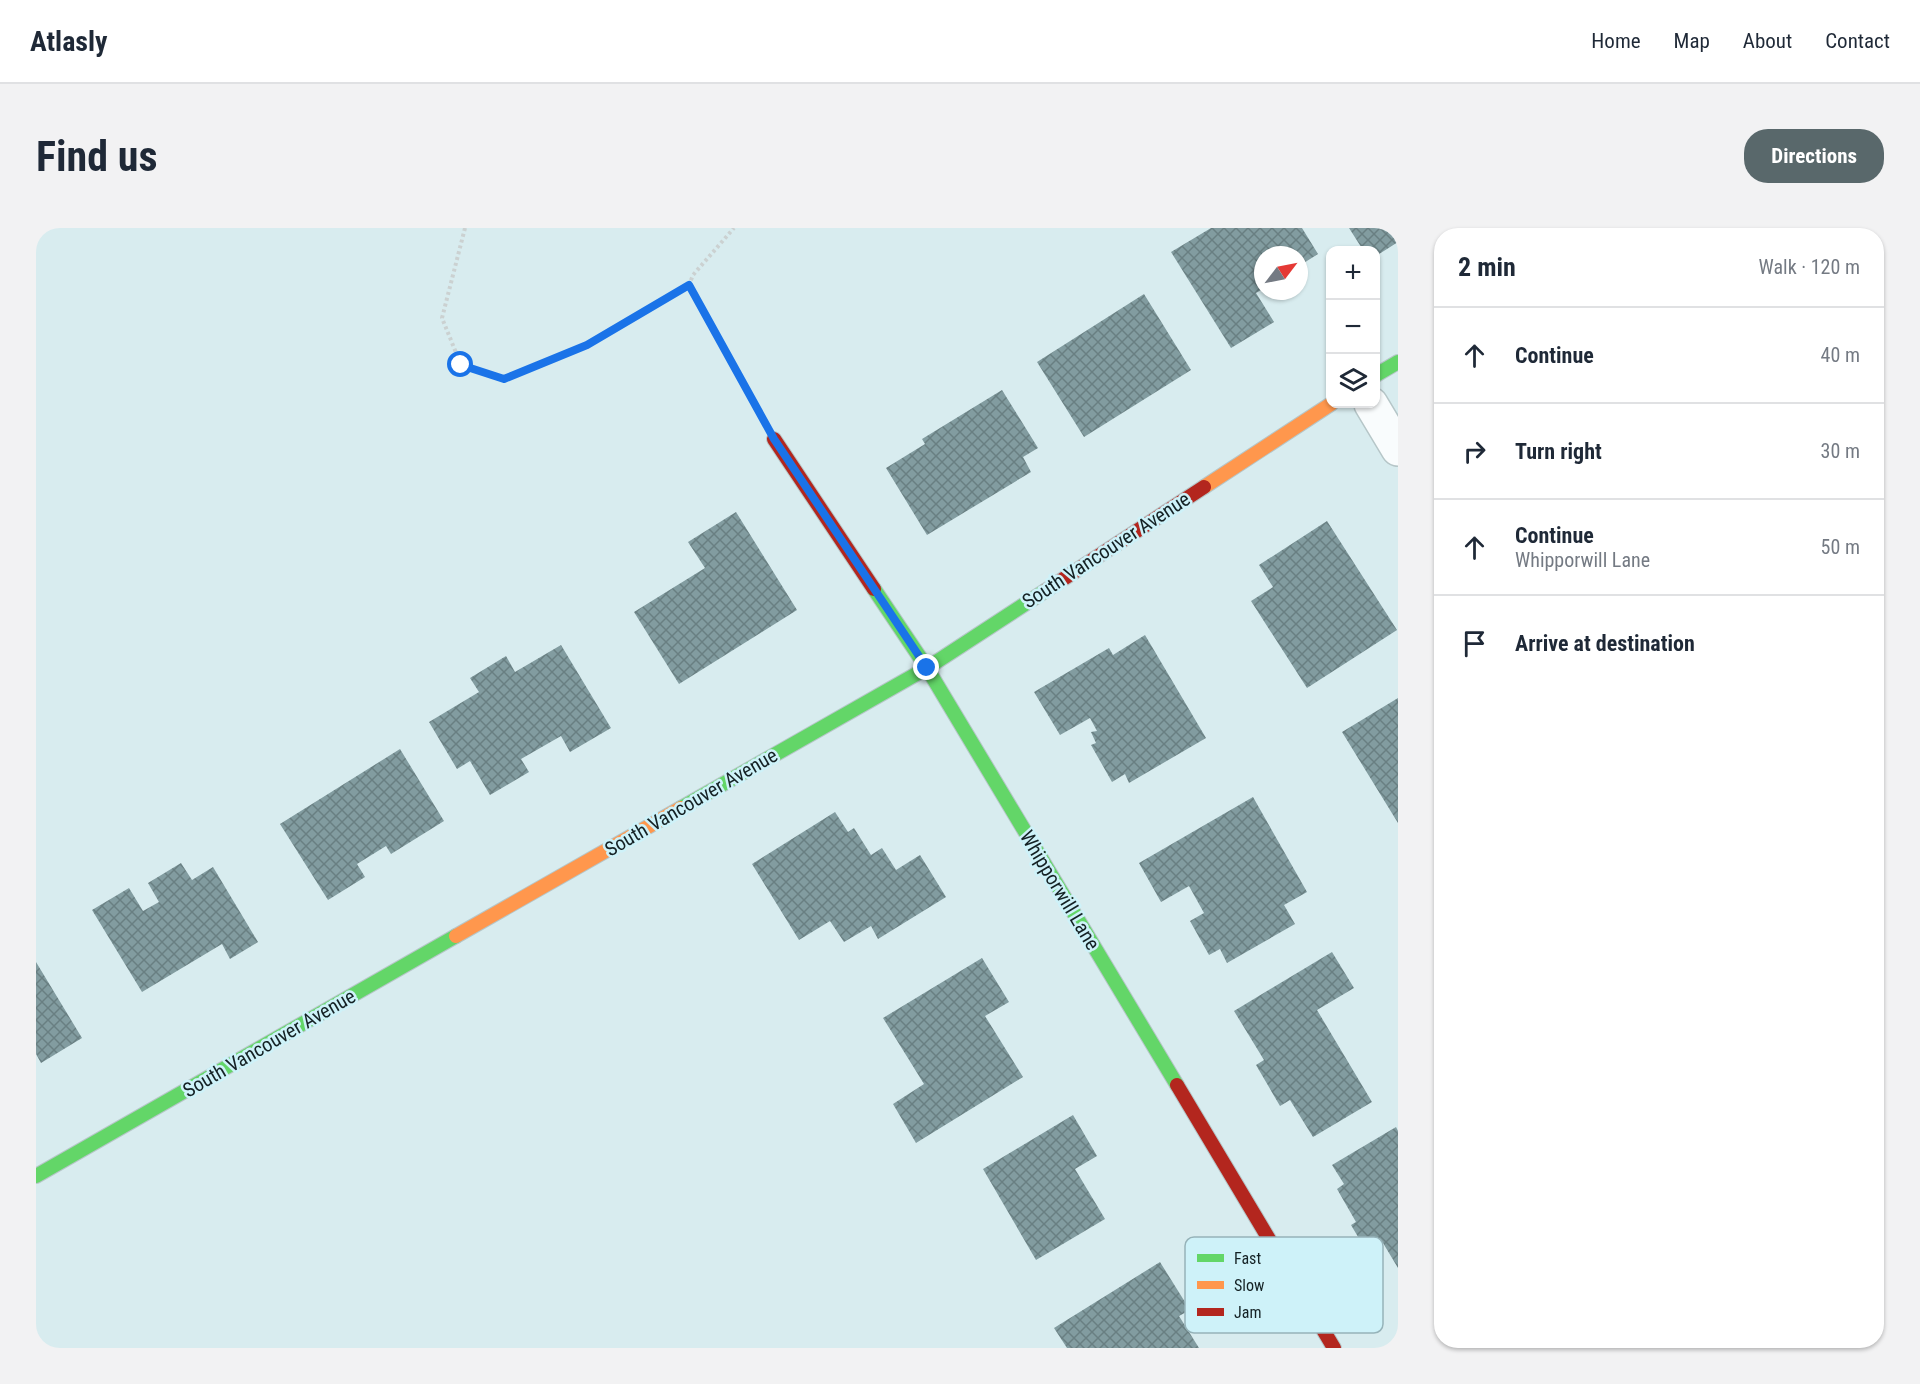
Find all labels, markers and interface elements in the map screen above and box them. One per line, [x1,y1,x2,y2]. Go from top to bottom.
text: Atlasly [30,25,108,58]
text: Home [1591,29,1641,53]
text: Map [1674,29,1710,53]
text: About [1743,29,1792,53]
text: Contact [1825,29,1890,53]
button: Directions [1744,129,1884,183]
text: Find us [36,132,157,181]
north arrow [1254,246,1308,300]
map controls [1326,246,1380,408]
button: + [1326,246,1380,300]
text: 2 min [1458,252,1516,282]
text: Walk · 120 m [1759,255,1860,279]
button: − [1326,300,1380,354]
icon: ahead [1458,339,1491,372]
text: Continue [1515,343,1594,368]
text: 40 m [1821,343,1860,367]
route start [447,351,473,377]
button: layers [1326,354,1380,408]
icon: right [1458,435,1491,468]
text: Turn right [1515,439,1602,464]
text: 30 m [1821,439,1860,463]
street label: South Vancouver Avenue [1018,487,1194,613]
text: Continue [1515,523,1594,548]
icon: ahead [1458,531,1491,564]
text: 50 m [1821,535,1860,559]
text: Whipporwill Lane [1515,548,1650,572]
icon: arrive [1458,627,1491,660]
text: Arrive at destination [1515,631,1695,656]
route end [913,654,939,680]
street label: South Vancouver Avenue [600,743,782,861]
street label: Whipporwill Lane [1015,826,1105,954]
street label: South Vancouver Avenue [178,984,360,1102]
legend [1185,1237,1383,1333]
text: Fast [1234,1249,1261,1268]
text: Slow [1234,1276,1264,1295]
text: Jam [1234,1303,1261,1322]

